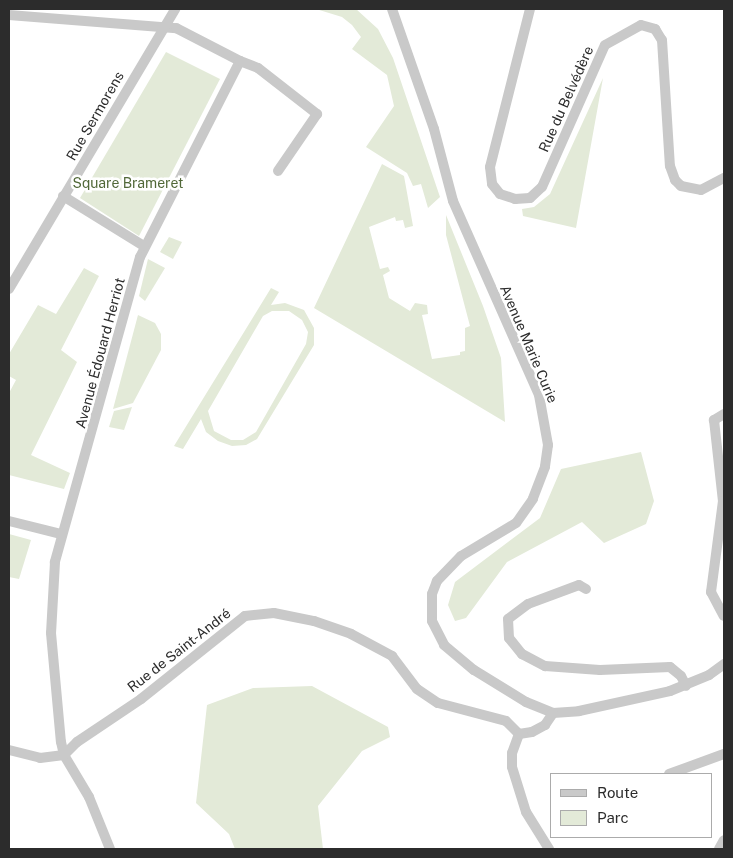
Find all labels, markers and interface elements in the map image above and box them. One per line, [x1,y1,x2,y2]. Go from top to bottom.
street label: Rue du Belvédère [535,43,597,155]
street label: Rue Sermorens [63,68,127,164]
park label: Square Brameret [72,175,184,191]
street label: Avenue Édouard Herriot [72,276,128,430]
street label: Avenue Marie Curie [497,282,561,406]
street label: Rue de Saint-André [124,604,234,696]
legend [550,773,713,838]
text: Route [597,784,638,801]
text: Parc [597,809,629,826]

